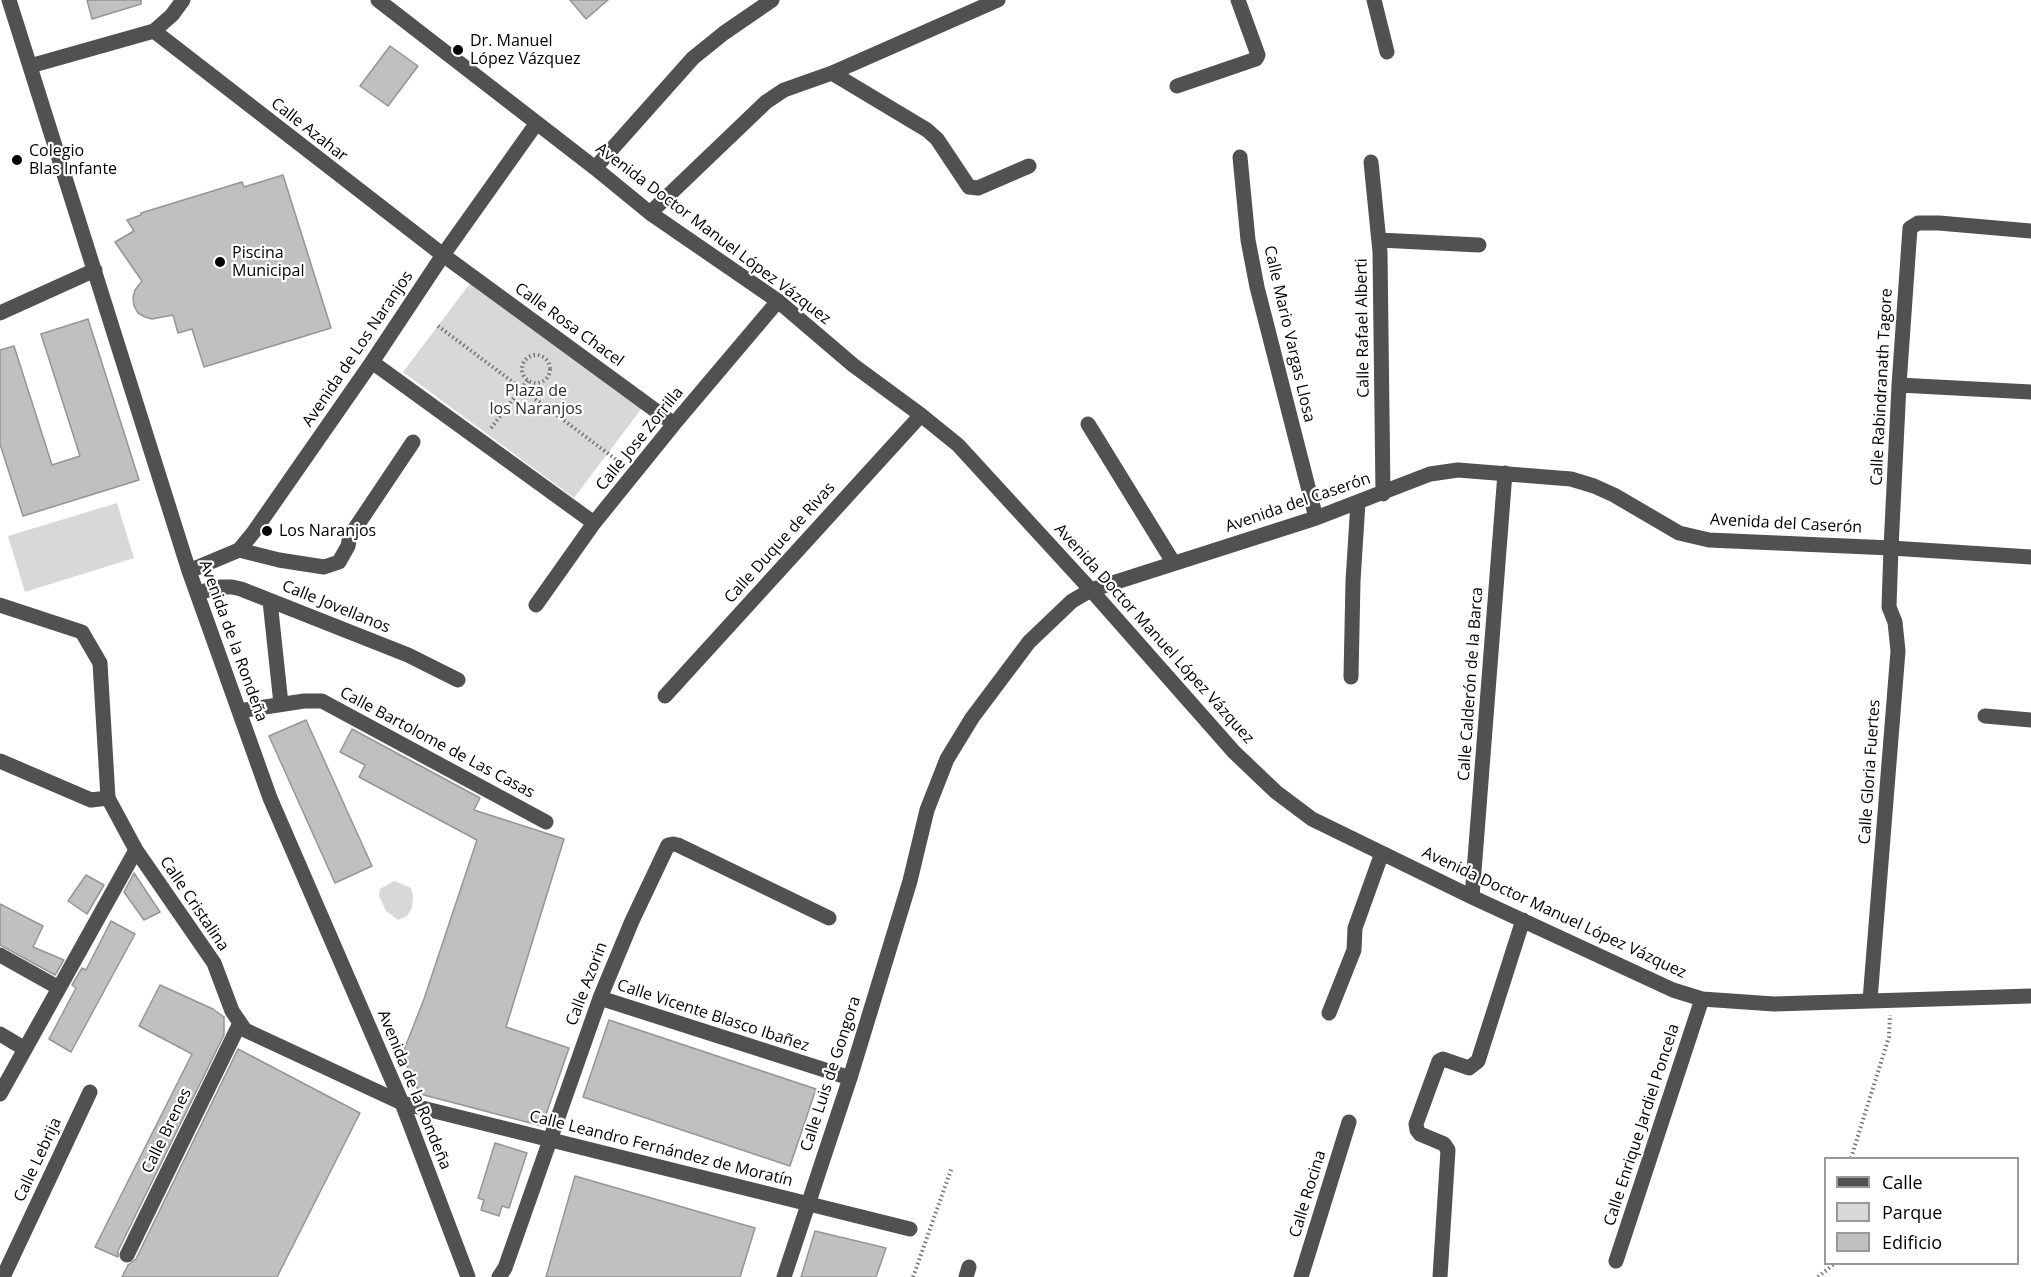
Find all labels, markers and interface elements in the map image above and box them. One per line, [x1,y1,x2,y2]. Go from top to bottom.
place label: Dr. Manuel López Vázquez [470,31,580,69]
marker: Dr. Manuel López Vázquez [451,43,465,57]
street label: Calle Azahar [267,94,351,166]
street label: Avenida Doctor Manuel López Vázquez [592,139,834,329]
place label: Colegio Blas Infante [29,141,117,179]
marker: Colegio Blas Infante [10,153,24,167]
place label: Piscina Municipal [232,243,304,281]
street label: Calle Mario Vargas Llosa [1259,244,1319,424]
marker: Piscina Municipal [213,255,227,269]
street label: Calle Rafael Alberti [1352,258,1374,398]
street label: Avenida de Los Naranjos [299,267,417,431]
street label: Calle Rosa Chacel [511,279,627,371]
street label: Calle Rabindranath Tagore [1867,288,1897,486]
park label: Plaza de los Naranjos [490,381,582,419]
street label: Calle Jose Zorrilla [592,383,688,495]
street label: Avenida del Caserón [1223,469,1373,537]
street label: Calle Duque de Rivas [721,479,839,607]
street label: Avenida del Caserón [1709,510,1863,538]
street label: Avenida Doctor Manuel López Vázquez [1050,520,1258,748]
place label: Los Naranjos [279,521,376,541]
marker: Los Naranjos [260,524,274,538]
street label: Avenida de la Rondeña [195,558,271,724]
street label: Calle Jovellanos [279,577,393,637]
street label: Calle Calderón de la Barca [1455,586,1487,782]
street label: Calle Bartolome de Las Casas [336,683,538,803]
street label: Calle Gloria Fuertes [1855,699,1885,845]
street label: Avenida Doctor Manuel López Vázquez [1419,843,1689,983]
street label: Calle Cristalina [155,853,233,955]
street label: Calle Azorin [562,940,612,1028]
street label: Calle Vicente Blasco Ibañez [615,976,811,1056]
street label: Calle Luis de Gongora [797,994,865,1154]
street label: Avenida de la Rondeña [373,1007,455,1173]
street label: Calle Enrique Jardiel Poncela [1600,1021,1684,1229]
street label: Calle Brenes [138,1085,196,1177]
street label: Calle Leandro Fernández de Moratín [527,1107,795,1191]
street label: Calle Lebrija [10,1115,66,1205]
street label: Calle Rocina [1286,1148,1330,1240]
legend [1824,1157,2019,1265]
text: Calle [1882,1170,1923,1194]
text: Parque [1882,1200,1942,1224]
text: Edificio [1882,1230,1942,1254]

